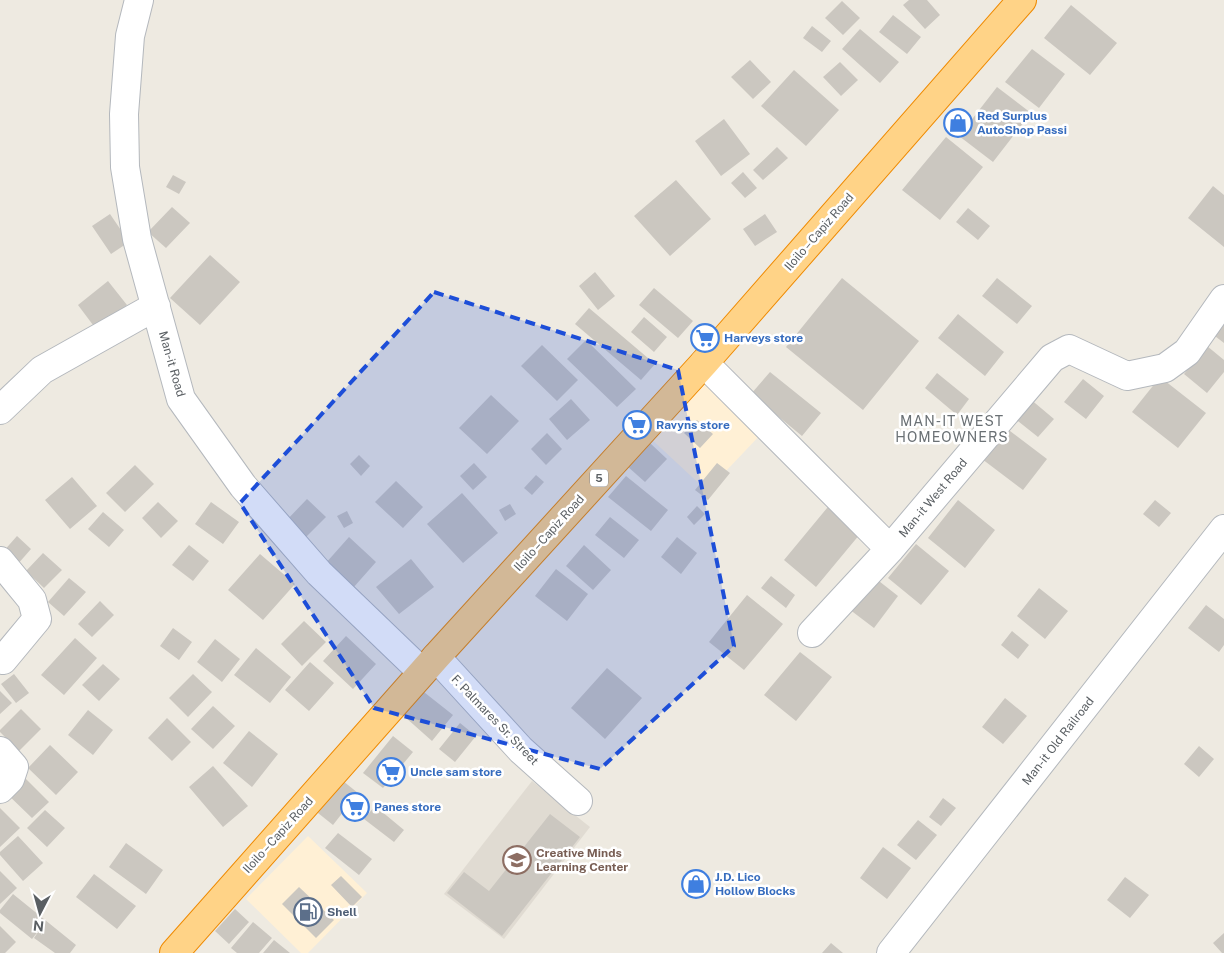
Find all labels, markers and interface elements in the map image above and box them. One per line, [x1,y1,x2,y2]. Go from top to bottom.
shop icon: Red Surplus AutoShop Passi [943,108,973,138]
place label: Red Surplus AutoShop Passi [977,109,1067,137]
street label: Iloilo – Capiz Road [782,190,856,274]
supermarket icon: Harveys store [690,323,720,353]
street label: Man-it Road [156,330,188,398]
place label: Harveys store [724,331,803,345]
supermarket icon: Ravyns store [622,410,652,440]
district label: MAN-IT WEST HOMEOWNERS [895,413,1009,445]
place label: Ravyns store [656,418,730,432]
street label: Man-it West Road [896,456,970,540]
road number: 5 [590,469,608,486]
street label: Iloilo – Capiz Road [511,492,587,574]
street label: F. Palmares Sr. Street [448,672,542,768]
street label: Man-it Old Railroad [1019,694,1097,788]
supermarket icon: Uncle sam store [376,757,406,787]
place label: Uncle sam store [410,765,502,779]
supermarket icon: Panes store [340,792,370,822]
street label: Iloilo – Capiz Road [240,794,316,876]
place label: Panes store [374,800,441,814]
school or university icon: Creative Minds Learning Center [502,845,532,875]
place label: Creative Minds Learning Center [536,846,628,874]
shop icon: J.D. Lico Hollow Blocks [681,869,711,899]
place label: J.D. Lico Hollow Blocks [715,870,795,898]
north arrow [15,888,65,938]
fuel station icon: Shell [293,897,323,927]
place label: Shell [327,905,357,919]
text: N [32,917,45,934]

